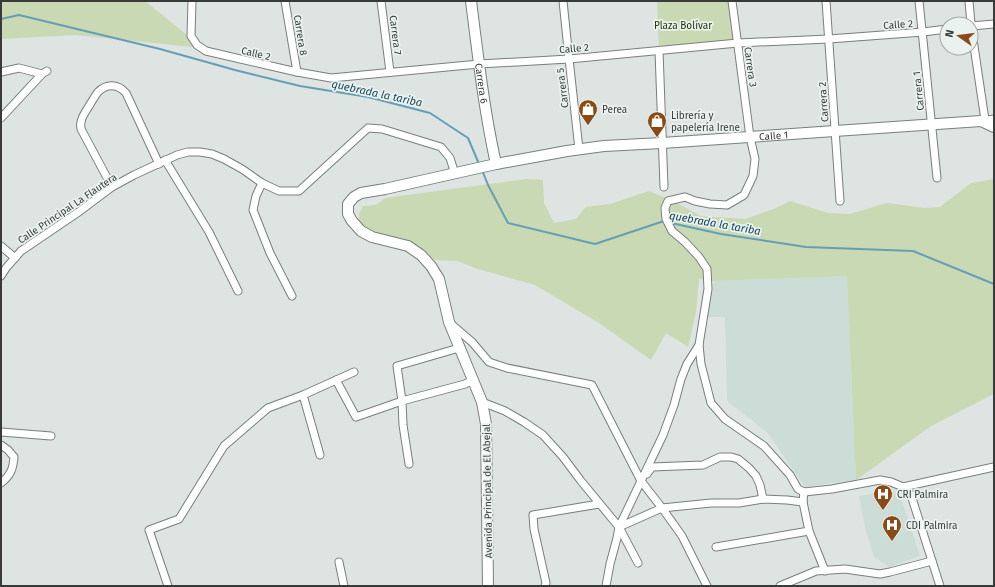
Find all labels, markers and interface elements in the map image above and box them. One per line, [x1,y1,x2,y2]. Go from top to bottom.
street label: Carrera 8 [291,14,309,57]
street label: Carrera 7 [387,15,403,56]
north arrow [939,16,979,56]
street label: Calle 2 [883,18,913,32]
park label: Plaza Bolívar [654,19,712,32]
text: N [943,29,957,39]
street label: Calle 2 [559,42,589,56]
street label: Calle 2 [240,45,272,63]
street label: Carrera 3 [741,46,759,88]
street label: Carrera 6 [472,62,490,105]
street label: Carrera 5 [555,67,571,109]
street label: Carrera 1 [911,71,927,111]
water label: quebrada la tariba [330,78,423,109]
street label: Carrera 2 [817,81,831,122]
shop icon: Perea [577,98,599,126]
place label: Perea [602,104,627,116]
place label: Librería y papelería Irene [671,109,740,134]
shop icon: Librería y papelería Irene [646,110,668,138]
street label: Calle 1 [759,129,789,143]
street label: Calle Principal La Flautera [16,171,119,247]
water label: quebrada la tariba [668,209,762,238]
street label: Avenida Principal de El Abejal [481,424,495,558]
hospital icon: CRI Palmira [872,483,894,511]
place label: CRI Palmira [897,489,948,501]
hospital icon: CDI Palmira [881,514,903,542]
place label: CDI Palmira [906,520,958,532]

